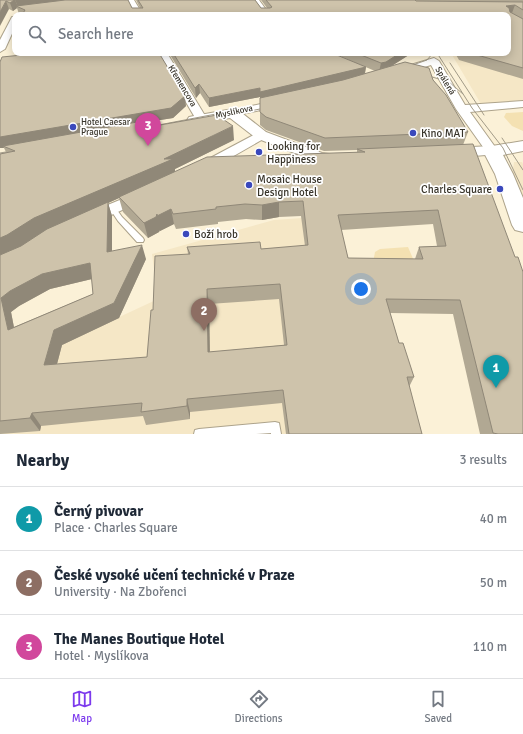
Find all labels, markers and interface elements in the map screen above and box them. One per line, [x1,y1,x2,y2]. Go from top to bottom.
search box [12,12,511,56]
icon: search [26,23,48,45]
text: Search here [58,25,134,43]
street label: Křemencova [165,63,199,109]
street label: Spálená [432,65,458,97]
street label: Myslíkova [214,103,254,121]
pin: 3 [135,113,161,146]
place label: Hotel Caesar Prague [81,117,131,138]
marker: Hotel Caesar Prague [68,122,78,132]
place label: Kino MAT [421,127,466,140]
marker: Kino MAT [408,128,418,138]
place label: Looking for Happiness [267,140,320,166]
marker: Looking for Happiness [254,147,264,157]
place label: Mosaic House Design Hotel [257,173,322,199]
marker: Mosaic House Design Hotel [244,180,254,190]
place label: Charles Square [421,183,492,196]
marker: Charles Square [495,184,505,194]
place label: Boží hrob [194,228,238,241]
marker: Boží hrob [181,229,191,239]
your location [351,279,371,299]
pin: 2 [191,298,217,331]
pin: 1 [483,355,509,388]
text: Nearby [16,450,69,471]
text: 3 results [459,452,507,468]
text: Černý pivovar [54,502,143,520]
text: 1 [25,511,33,527]
text: 40 m [480,511,507,527]
text: Place · Charles Square [54,520,178,536]
text: České vysoké učení technické v Praze [54,566,295,584]
text: 2 [25,575,33,591]
text: 50 m [480,575,507,591]
text: University · Na Zbořenci [54,584,187,600]
text: The Manes Boutique Hotel [54,630,225,648]
text: 3 [25,639,33,655]
text: 110 m [473,639,507,655]
text: Hotel · Myslíkova [54,648,149,664]
tab: Map [71,688,93,725]
tab: Directions [235,688,283,725]
tab: Saved [424,688,452,725]

